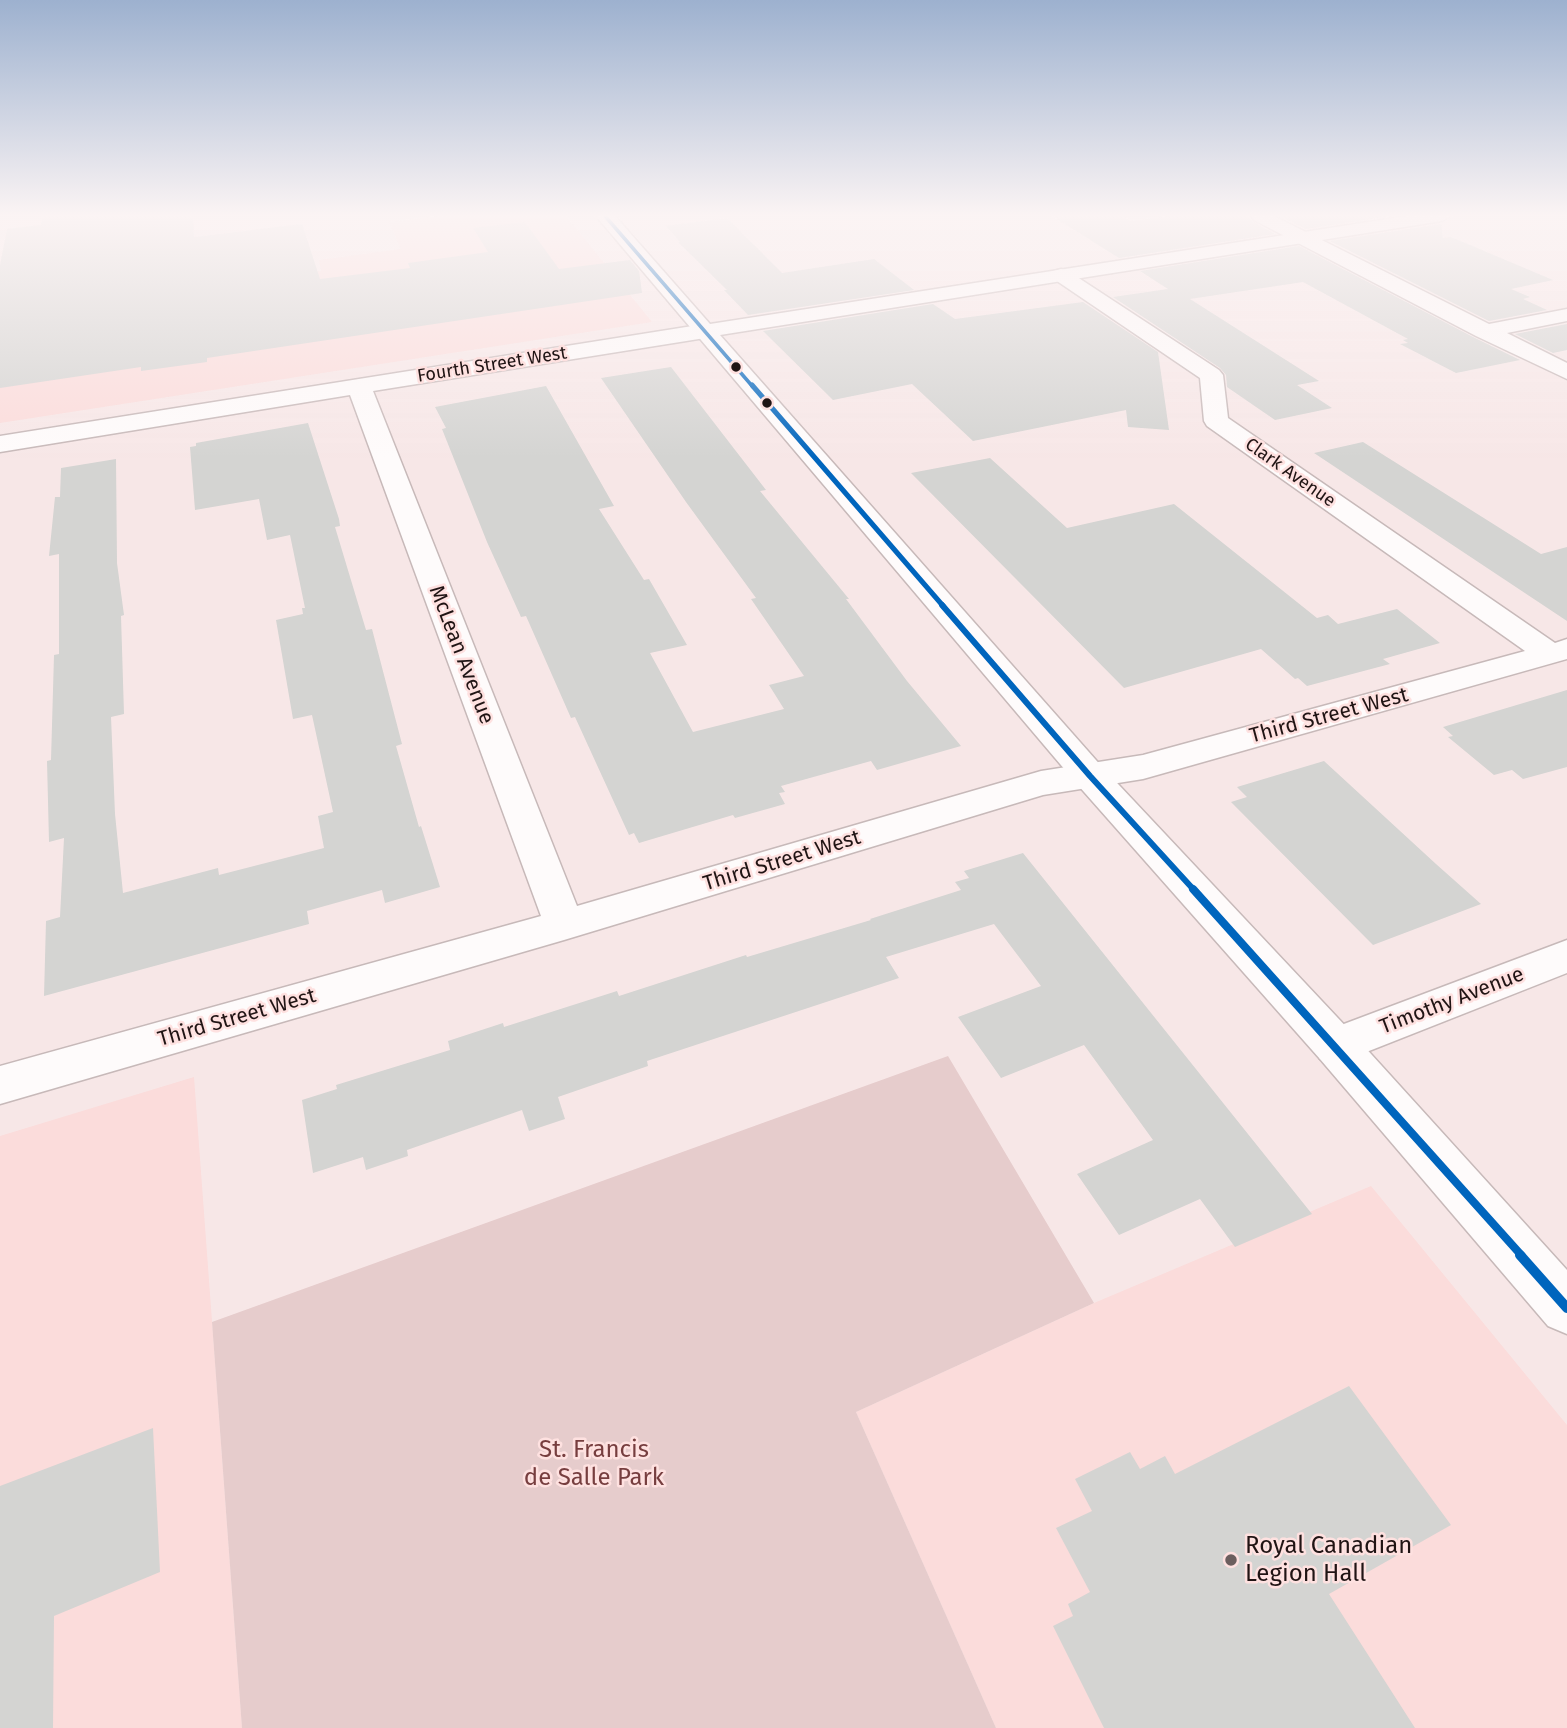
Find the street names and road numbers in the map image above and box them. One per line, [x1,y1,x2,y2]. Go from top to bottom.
street label: Fourth Street West [416,343,568,387]
street label: Clark Avenue [1241,434,1339,512]
street label: McLean Avenue [423,582,499,728]
street label: Third Street West [1247,683,1411,749]
street label: Third Street West [700,825,864,897]
street label: Timothy Avenue [1376,962,1528,1040]
street label: Third Street West [155,983,319,1053]

